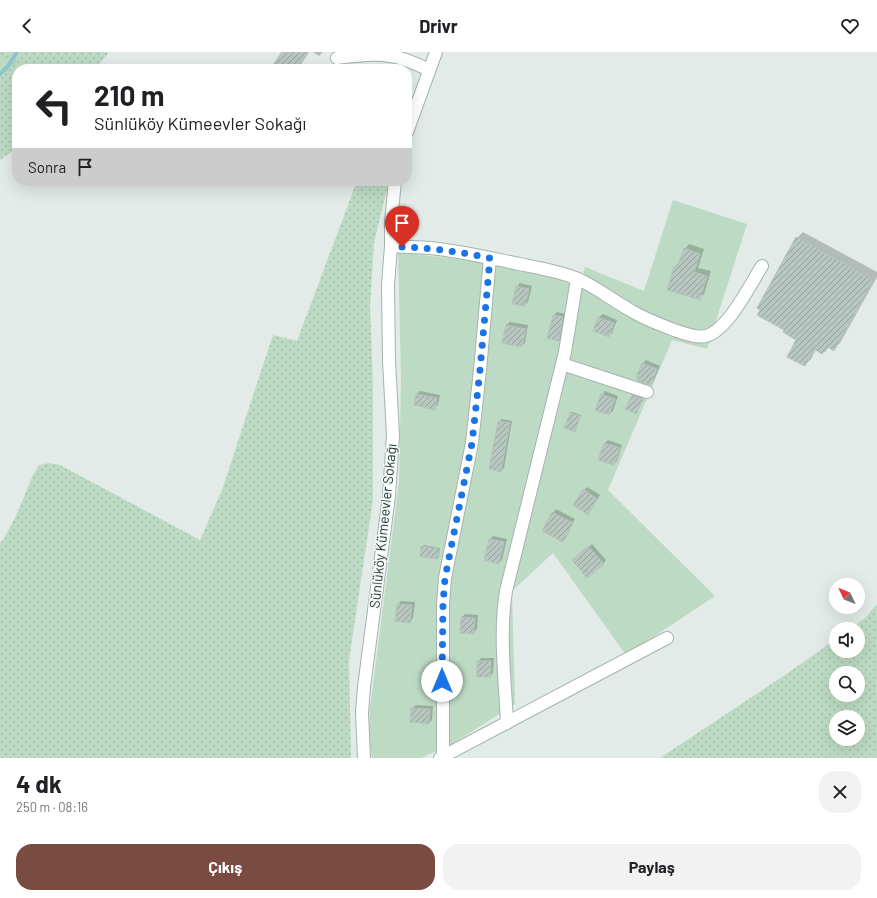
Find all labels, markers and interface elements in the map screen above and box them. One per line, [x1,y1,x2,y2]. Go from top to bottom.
icon: back [16,15,38,37]
text: Drivr [419,15,458,37]
icon: heart [839,15,861,37]
text: 210 m [94,78,164,112]
icon: left [28,80,80,132]
text: Sünlüköy Kümeevler Sokağı [94,112,306,134]
icon: arrive [74,156,96,178]
text: Sonra [28,158,66,176]
pin [385,206,419,247]
icon: arrive [391,212,413,234]
street label: Sünlüköy Kümeevler Sokağı [365,443,400,609]
north arrow [829,578,865,614]
map controls [829,578,865,746]
button: sound [829,622,865,658]
position arrow [421,660,463,702]
button: search [829,666,865,702]
button: layers [829,710,865,746]
text: 4 dk [16,769,62,798]
button: close [819,771,861,813]
text: 250 m · 08:16 [16,799,88,815]
button: Çıkış [16,844,435,890]
button: Paylaş [443,844,861,890]

